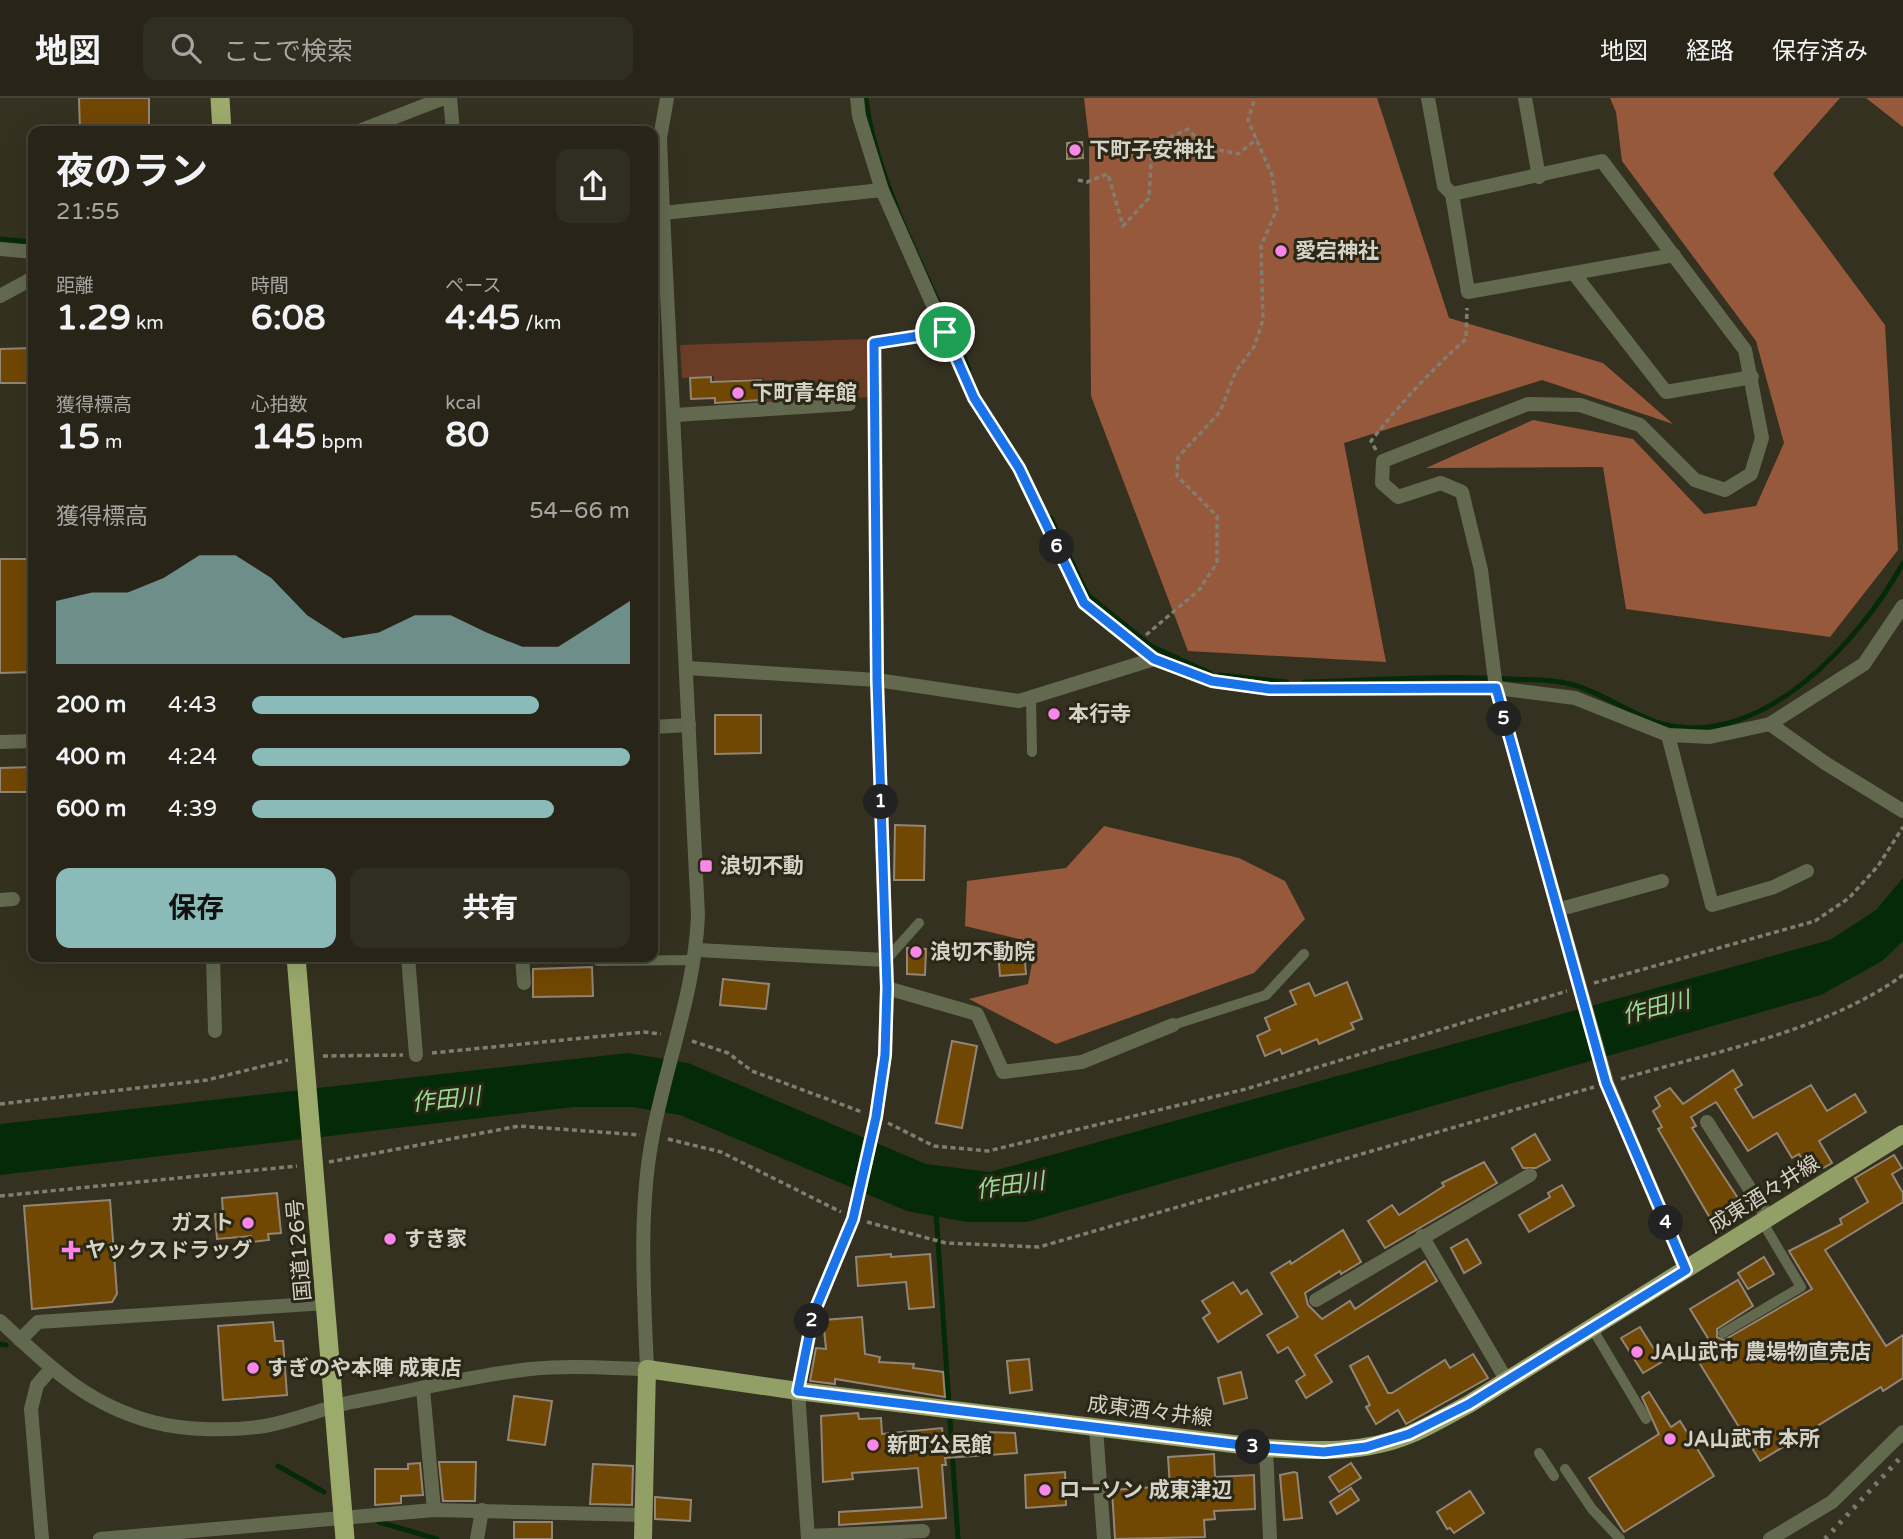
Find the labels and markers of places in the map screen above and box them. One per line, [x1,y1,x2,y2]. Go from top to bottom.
place label: 下町子安神社 [1089,138,1215,163]
marker: 下町子安神社 [1067,142,1083,158]
place label: 愛宕神社 [1295,239,1379,264]
marker: 愛宕神社 [1273,243,1289,259]
pin [915,302,975,362]
place label: 下町青年館 [752,381,857,406]
marker: 下町青年館 [730,385,746,401]
pin: 6 [1040,530,1074,564]
place label: 本行寺 [1068,702,1131,727]
pin: 5 [1486,702,1522,736]
marker: 本行寺 [1046,706,1062,722]
pin: 1 [864,784,898,820]
place label: 浪切不動 [720,854,804,879]
marker: 浪切不動 [698,858,714,874]
place label: 浪切不動院 [930,940,1035,965]
marker: 浪切不動院 [908,944,924,960]
pin: 4 [1648,1206,1684,1240]
place label: ガスト [171,1211,234,1236]
marker: ガスト [240,1215,256,1231]
place label: すき家 [404,1227,467,1252]
marker: すき家 [382,1231,398,1247]
place label: ヤックスドラッグ [85,1238,252,1263]
marker: ヤックスドラッグ [63,1242,79,1258]
pin: 2 [794,1304,830,1338]
place label: JA山武市 農場物直売店 [1650,1340,1871,1365]
marker: JA山武市 農場物直売店 [1629,1344,1645,1360]
place label: すぎのや本陣 成東店 [267,1356,461,1381]
marker: すぎのや本陣 成東店 [245,1360,261,1376]
place label: JA山武市 本所 [1683,1427,1820,1452]
pin: 3 [1236,1430,1270,1464]
marker: JA山武市 本所 [1662,1431,1678,1447]
place label: 新町公民館 [887,1433,992,1458]
marker: 新町公民館 [865,1437,881,1453]
place label: ローソン 成東津辺 [1059,1478,1232,1503]
marker: ローソン 成東津辺 [1037,1482,1053,1498]

